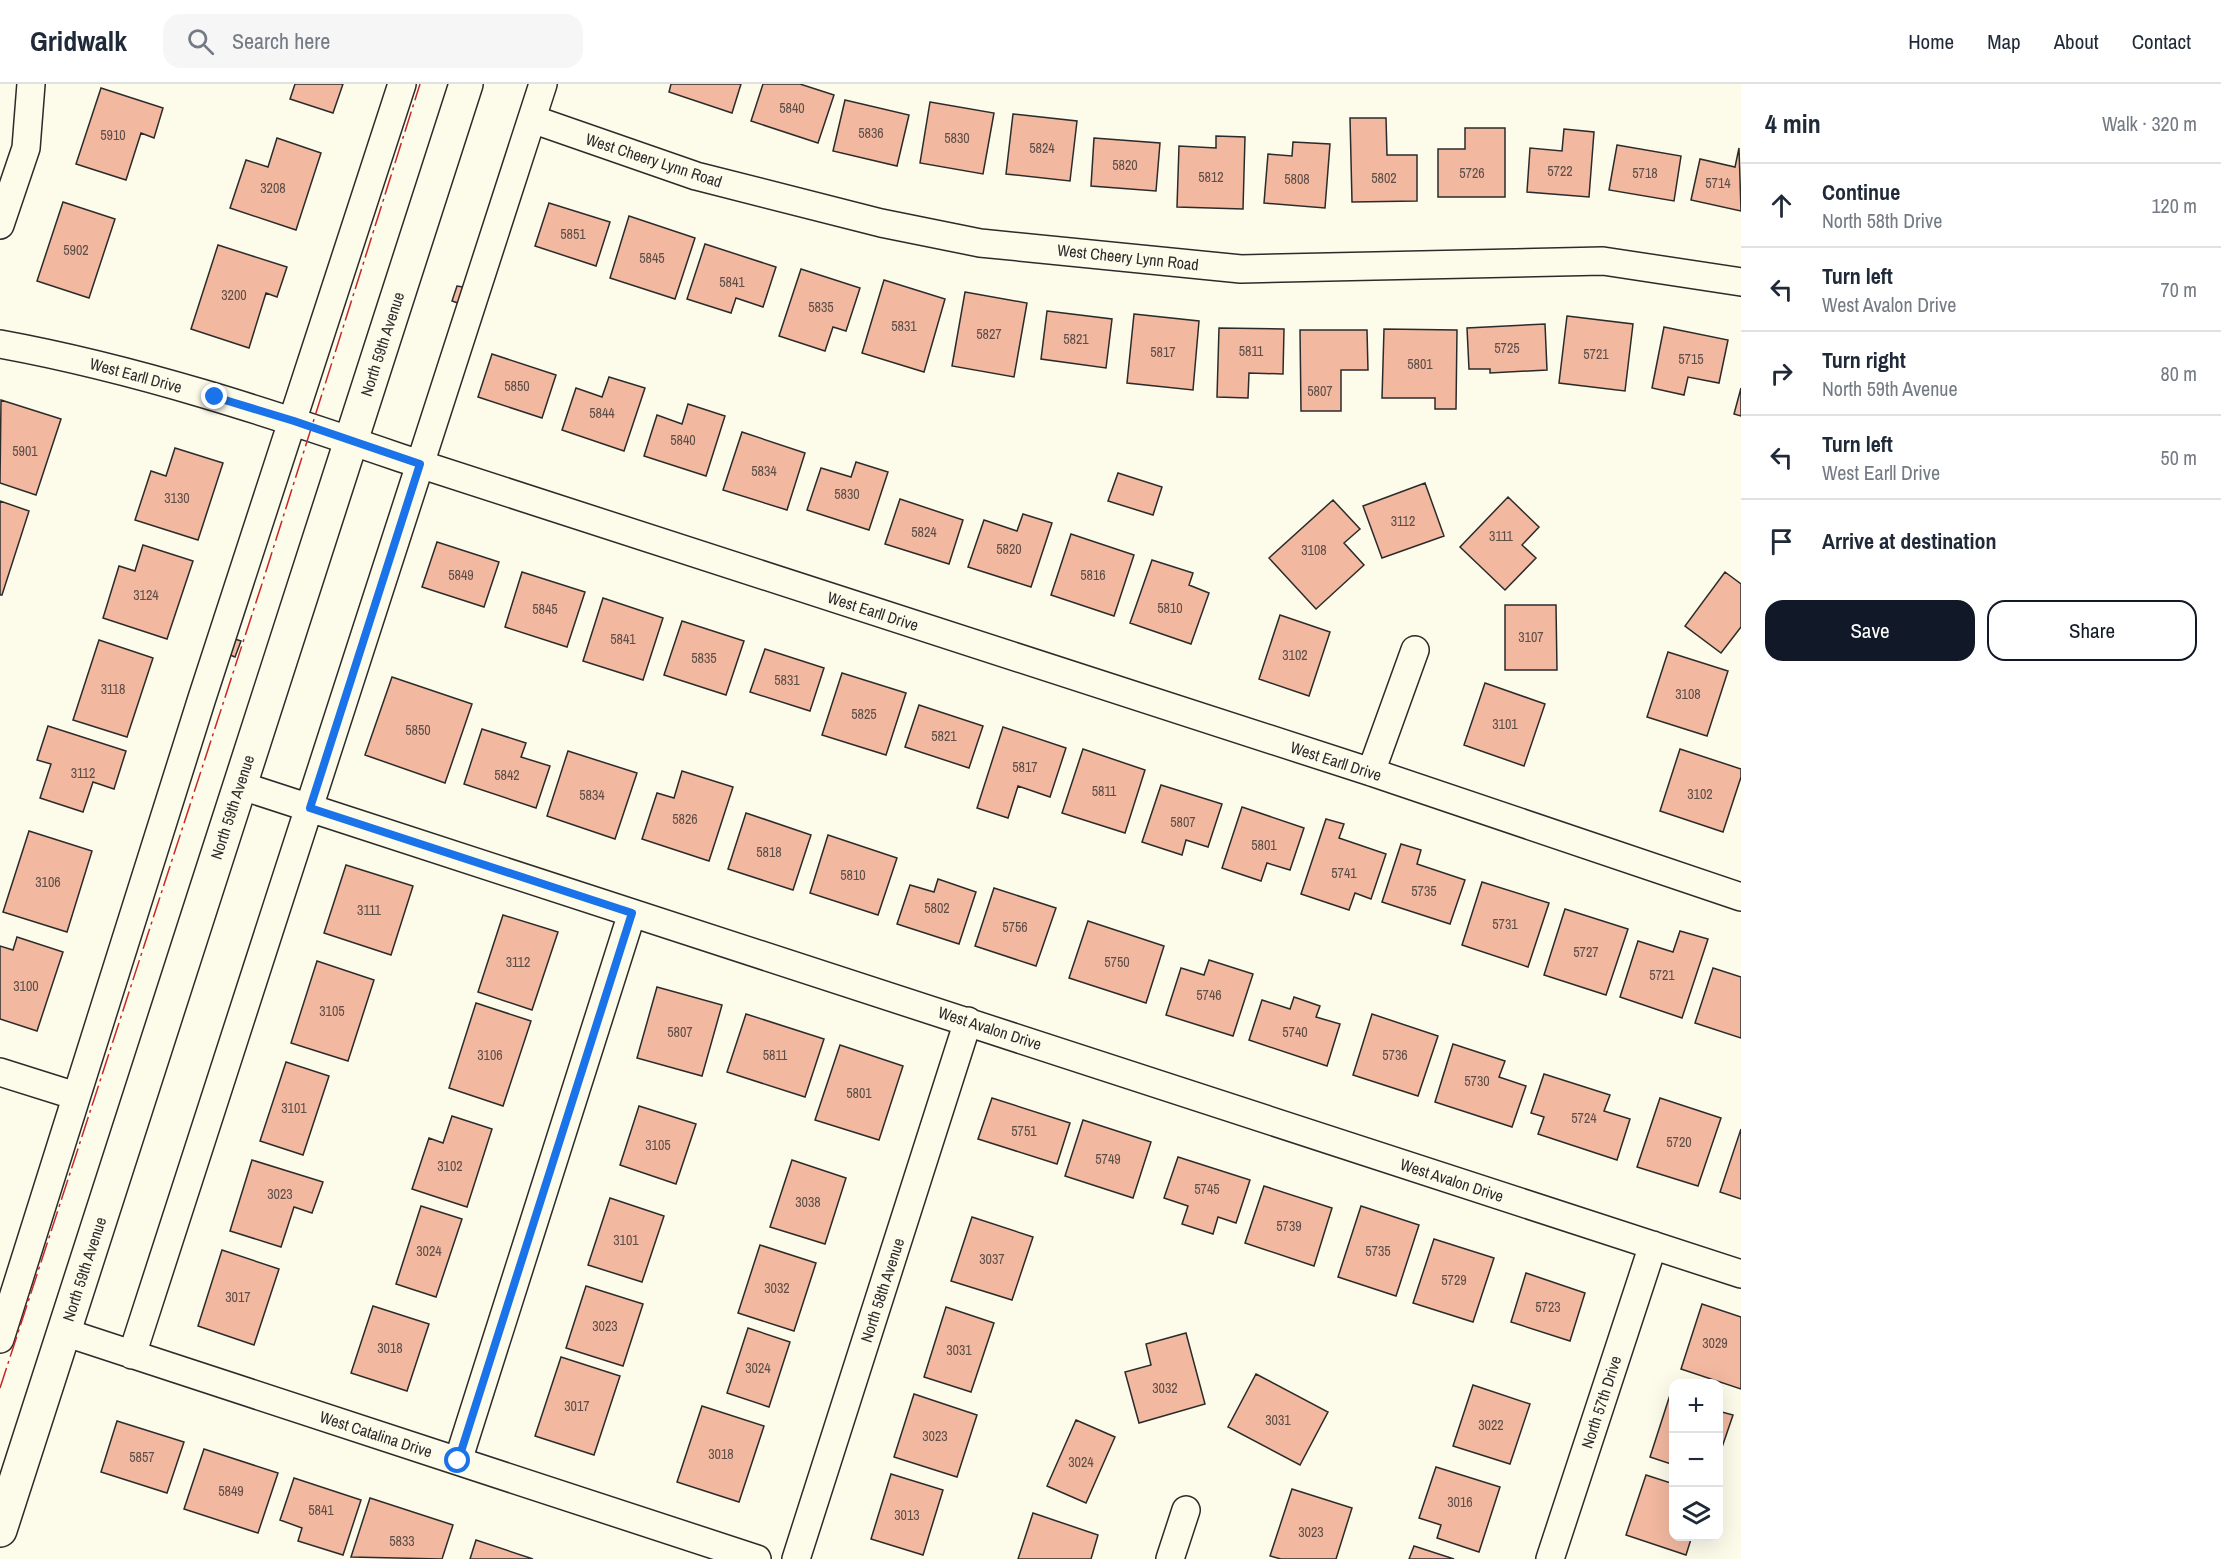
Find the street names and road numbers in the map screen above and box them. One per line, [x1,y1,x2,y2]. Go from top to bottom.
street label: West Cheery Lynn Road [583,128,725,192]
street label: West Cheery Lynn Road [1056,239,1200,275]
street label: North 59th Avenue [355,289,409,399]
street label: West Earll Drive [87,352,185,398]
street label: West Earll Drive [825,586,921,636]
street label: West Earll Drive [1288,736,1384,786]
street label: North 59th Avenue [205,752,259,862]
street label: West Avalon Drive [935,1001,1045,1055]
street label: West Avalon Drive [1397,1153,1507,1207]
street label: North 59th Avenue [57,1214,111,1324]
street label: North 58th Avenue [855,1235,909,1345]
street label: North 57th Drive [1576,1353,1626,1451]
street label: West Catalina Drive [317,1405,435,1463]

